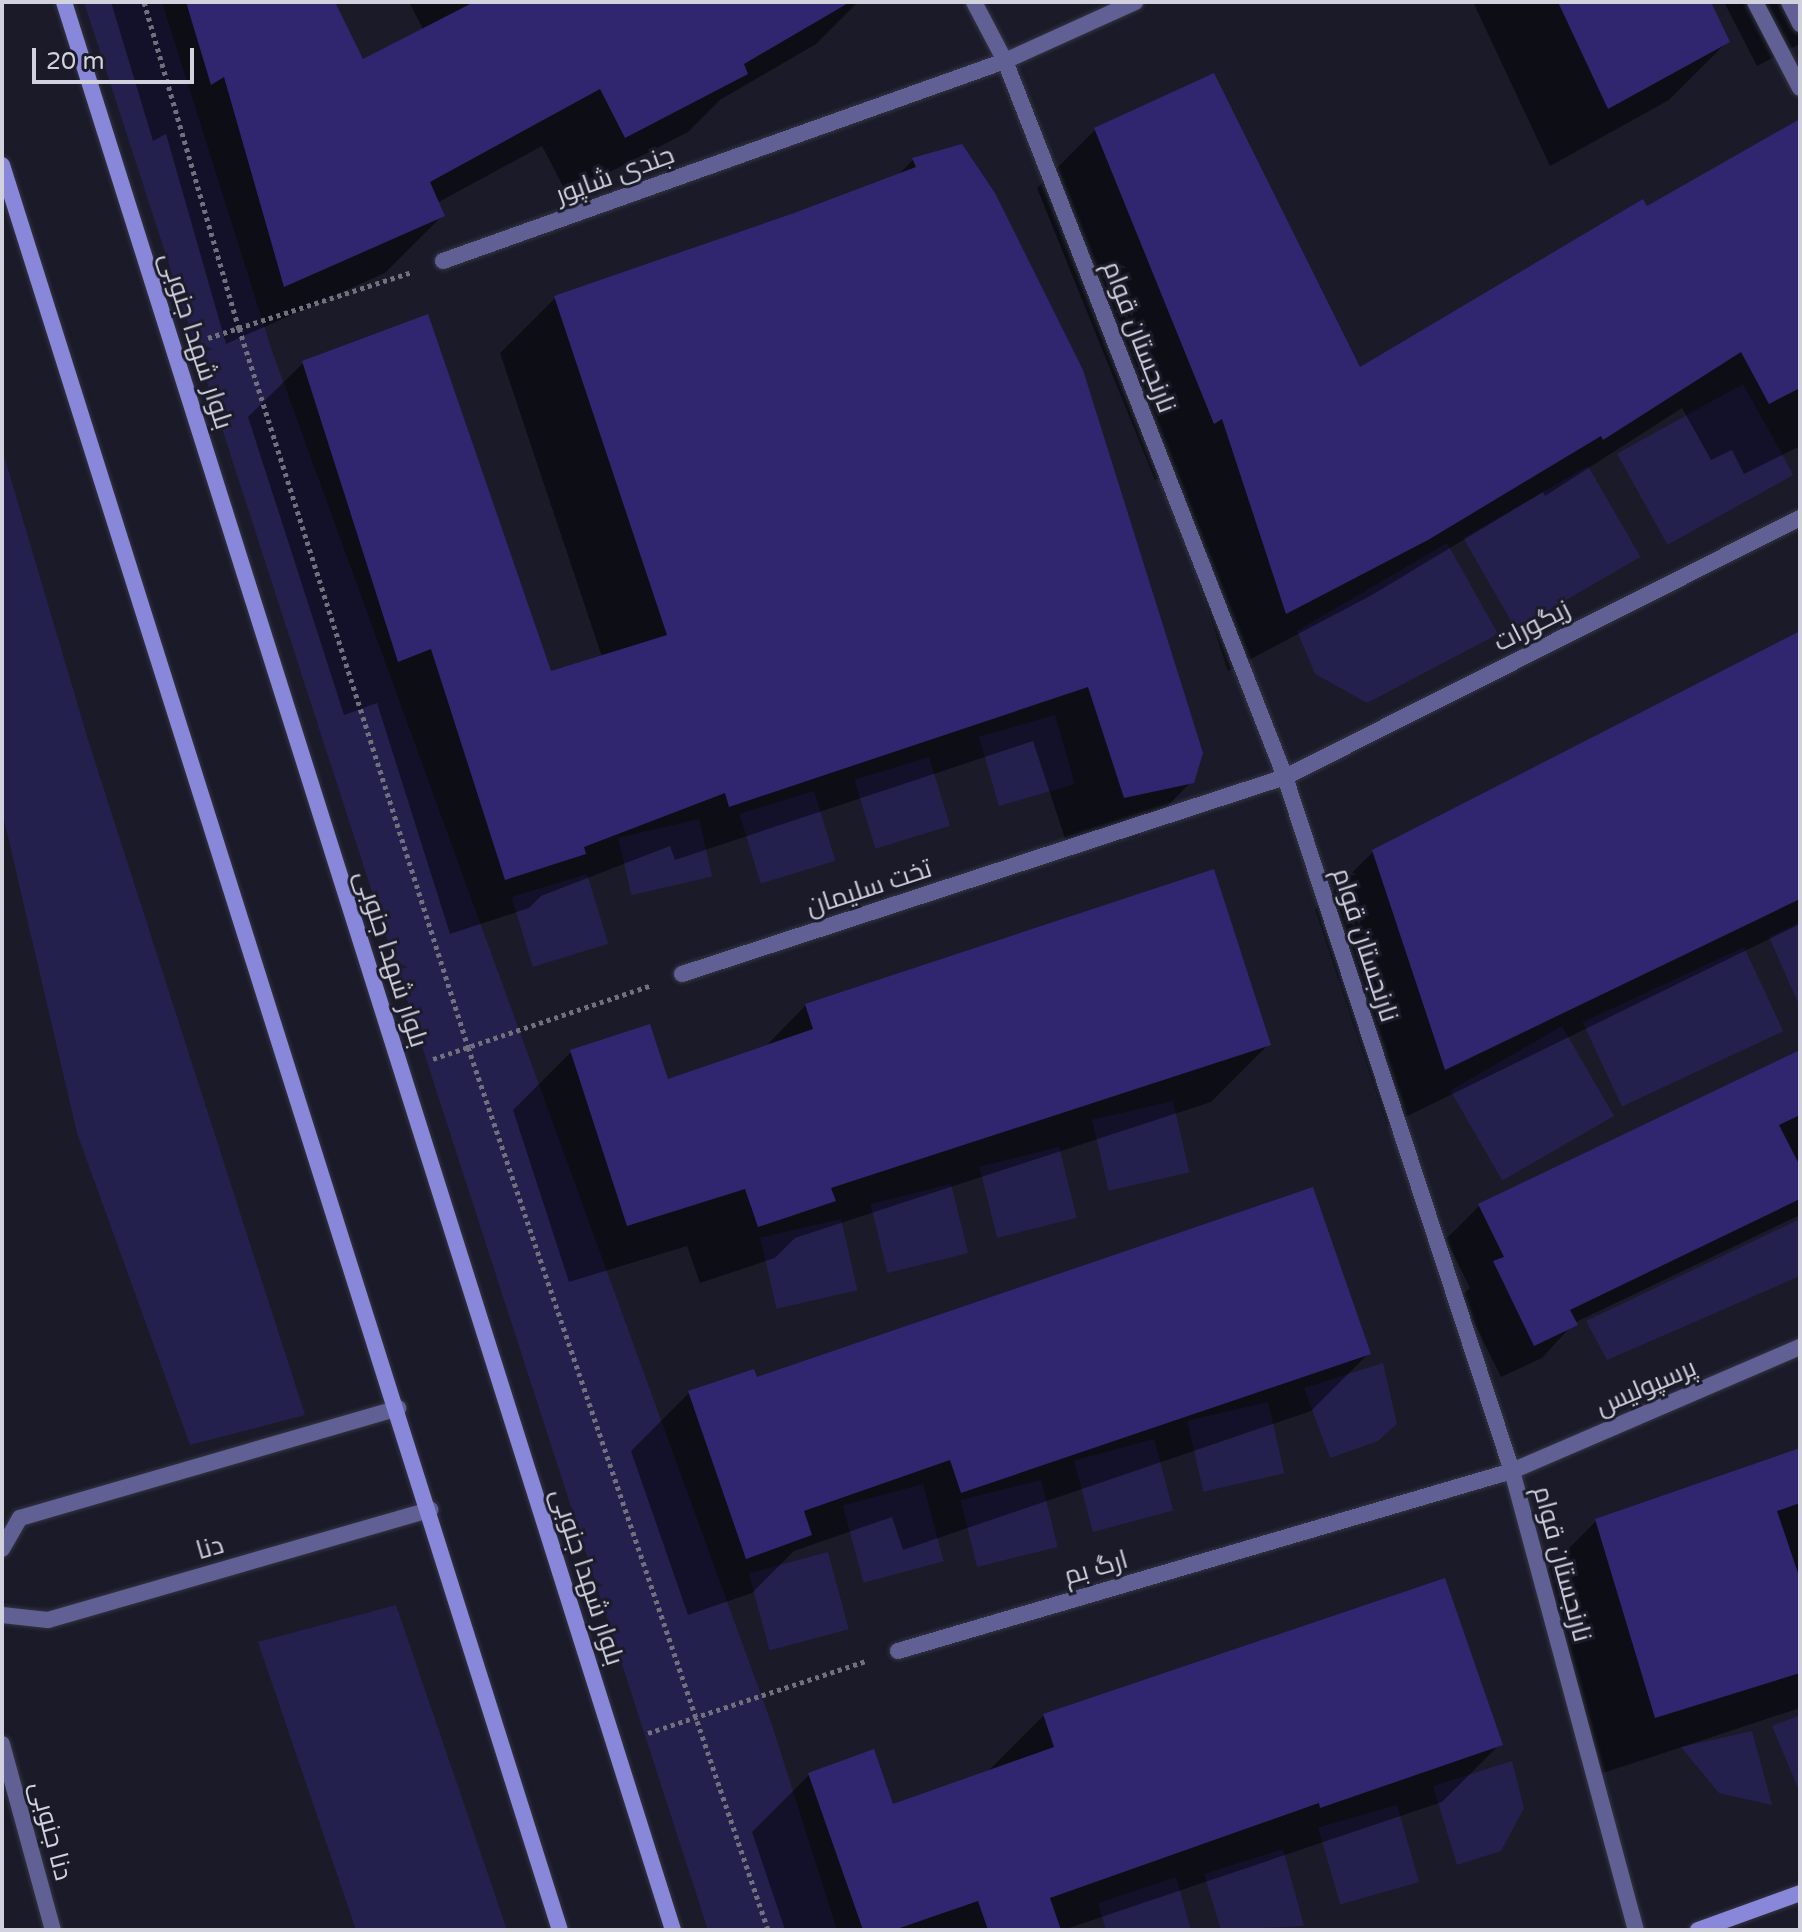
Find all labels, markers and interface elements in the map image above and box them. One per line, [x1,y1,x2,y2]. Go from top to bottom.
scale bar [36,32,198,82]
text: 20 m [46,47,104,76]
street label: جندی شاپور [551,139,679,211]
street label: بلوار شهدا جنوبی [153,249,239,433]
street label: نارنجستان قوام [1096,257,1182,417]
street label: زیگورات [1489,594,1575,658]
street label: تخت سلیمان [802,853,936,923]
street label: نارنجستان قوام [1325,864,1405,1026]
street label: بلوار شهدا جنوبی [348,867,434,1051]
street label: پرسپولیس [1591,1352,1701,1422]
street label: نارنجستان قوام [1526,1483,1598,1645]
street label: بلوار شهدا جنوبی [544,1485,630,1669]
street label: دنا [193,1529,227,1567]
street label: ارگ بم [1060,1544,1132,1592]
street label: دنا جنوبی [23,1778,79,1884]

